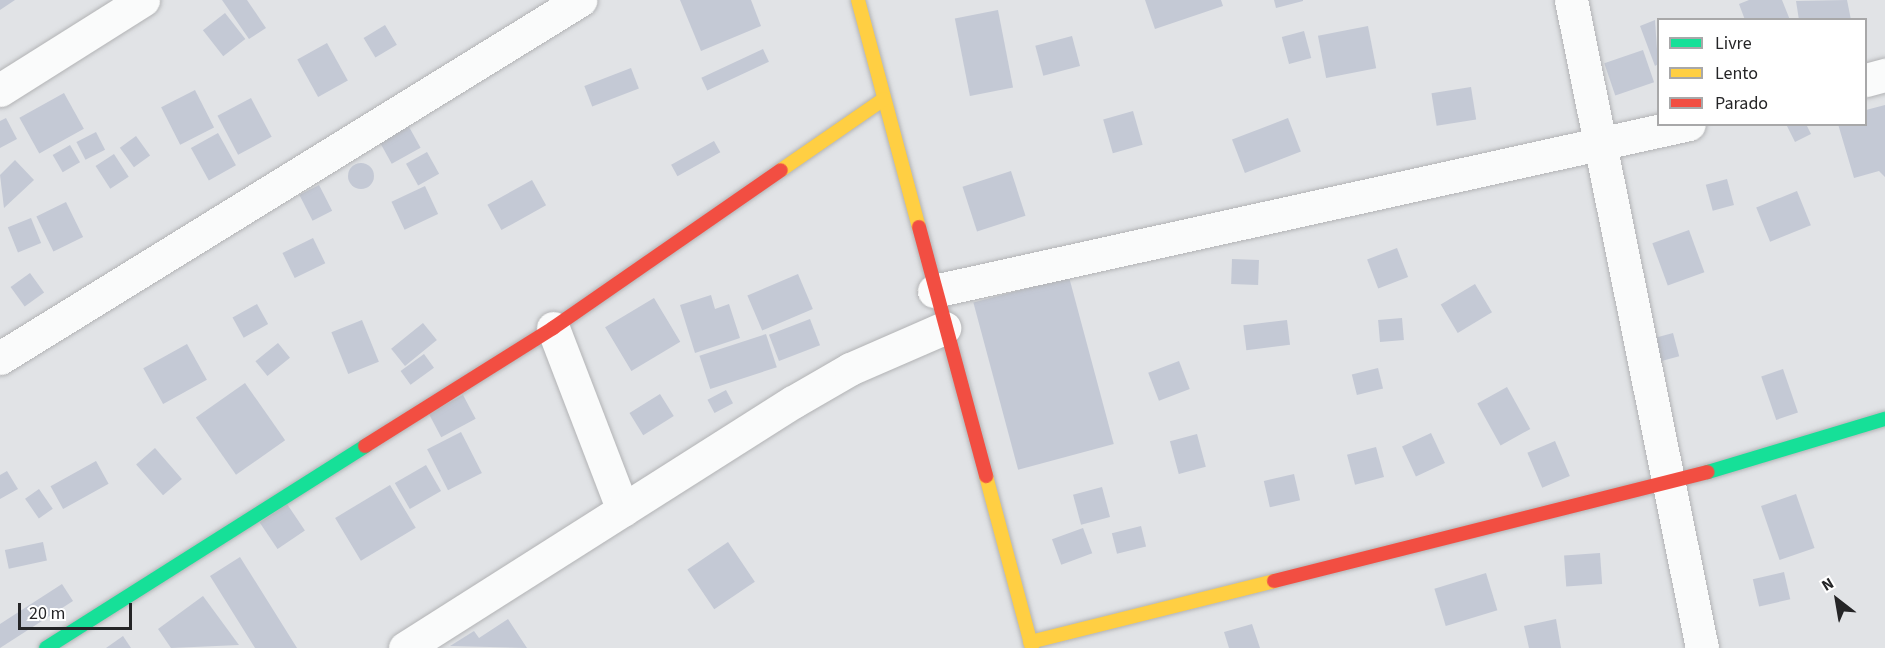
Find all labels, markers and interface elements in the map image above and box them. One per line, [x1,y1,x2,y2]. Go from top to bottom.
legend [1657,18,1867,126]
text: Livre [1715,31,1752,56]
text: Lento [1715,61,1758,86]
text: Parado [1715,91,1768,116]
north arrow [1807,570,1867,630]
text: N [1817,572,1838,597]
scale bar [21,591,135,629]
text: 20 m [29,601,65,626]

